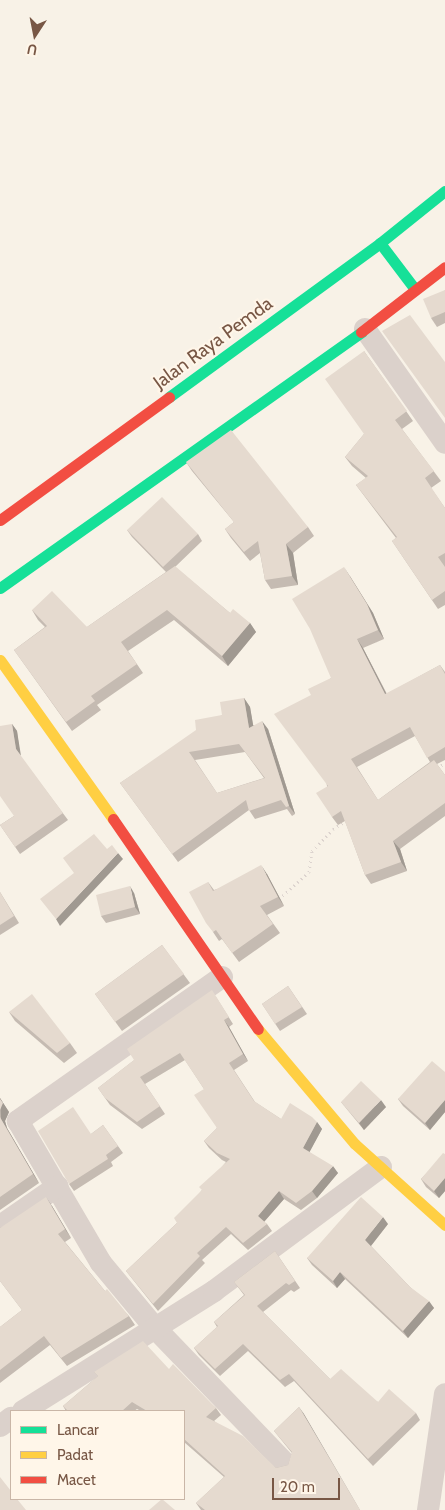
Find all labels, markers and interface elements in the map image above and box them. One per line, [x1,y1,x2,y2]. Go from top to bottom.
north arrow [10,10,60,60]
text: U [25,40,39,60]
street label: Jalan Raya Pemda [149,292,277,394]
legend [10,1410,185,1500]
text: Lancar [57,1421,99,1439]
text: Padat [57,1446,93,1464]
scale bar [275,1468,342,1500]
text: Macet [57,1471,96,1489]
text: 20 m [280,1478,315,1496]

